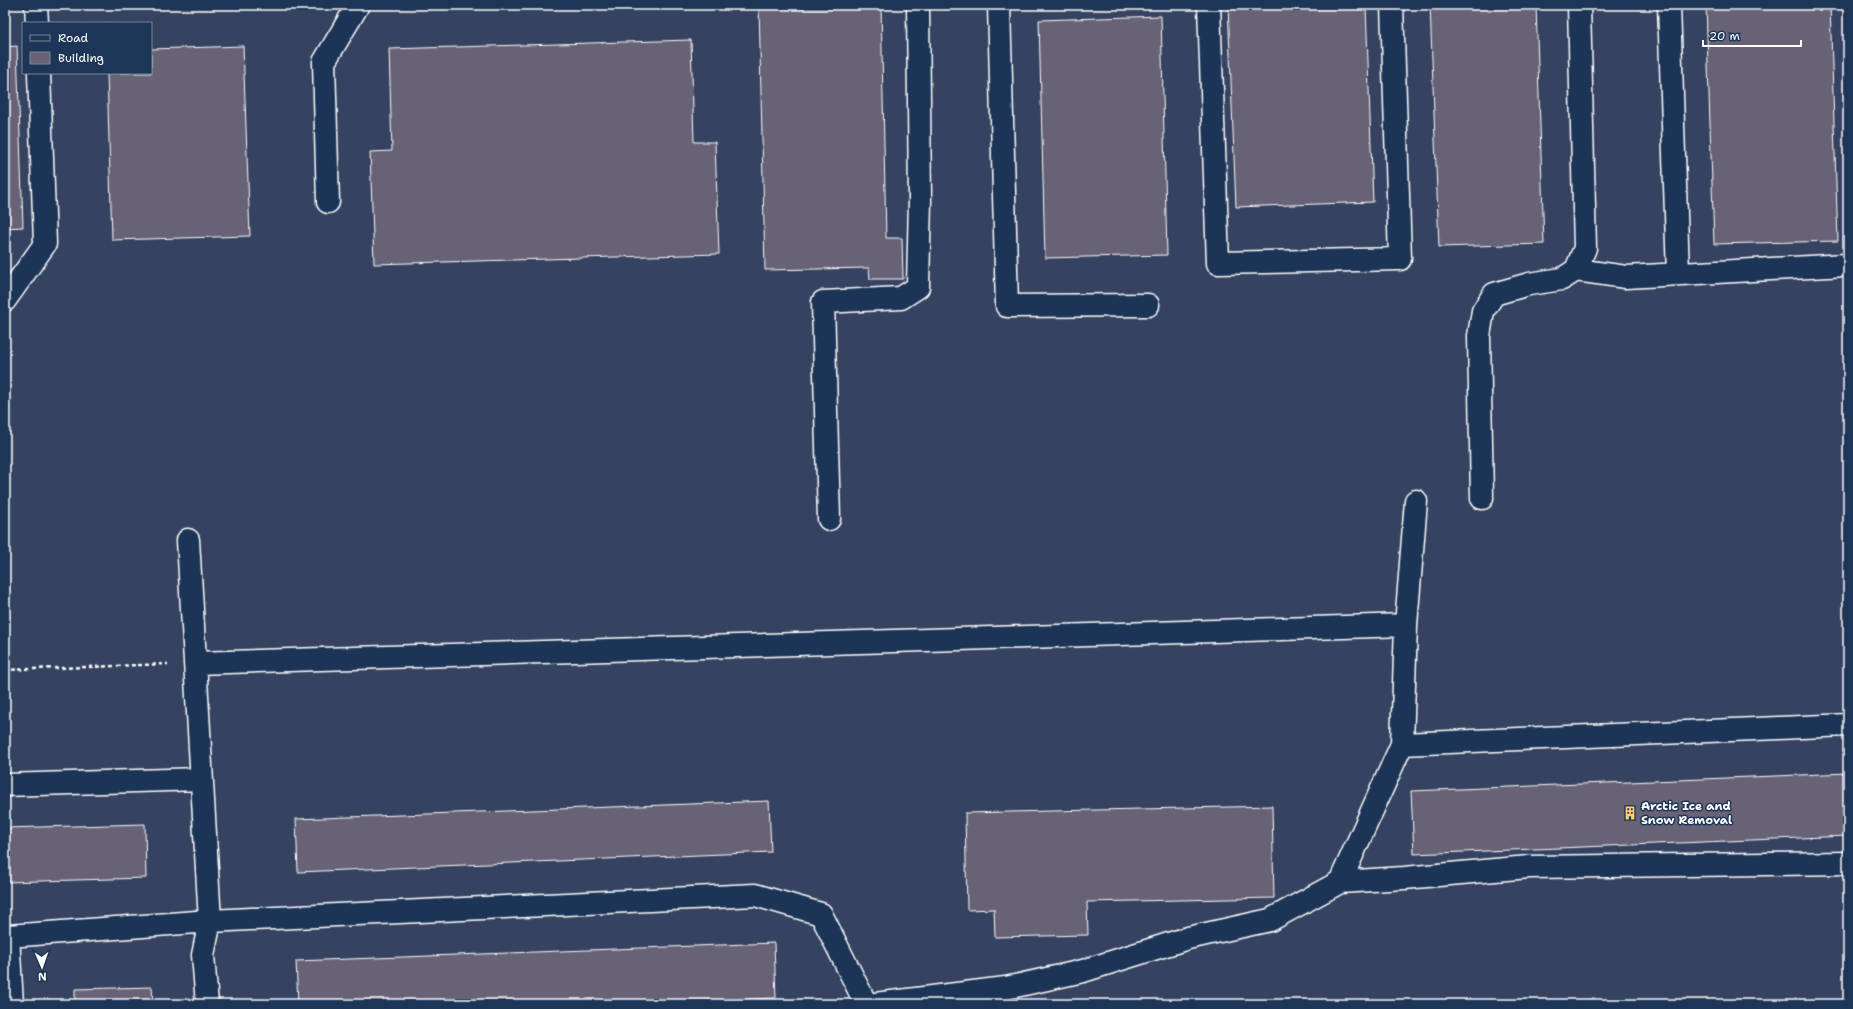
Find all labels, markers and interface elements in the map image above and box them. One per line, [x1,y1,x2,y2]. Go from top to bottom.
legend [22,22,152,74]
scale bar [1703,22,1801,48]
text: 20 m [1709,28,1740,44]
text: Road [58,30,89,46]
text: Building [58,50,104,66]
place label: Arctic Ice and Snow Removal [1641,798,1732,828]
building icon: Arctic Ice and Snow Removal [1622,805,1638,821]
north arrow [22,947,62,987]
text: N [37,969,47,984]

